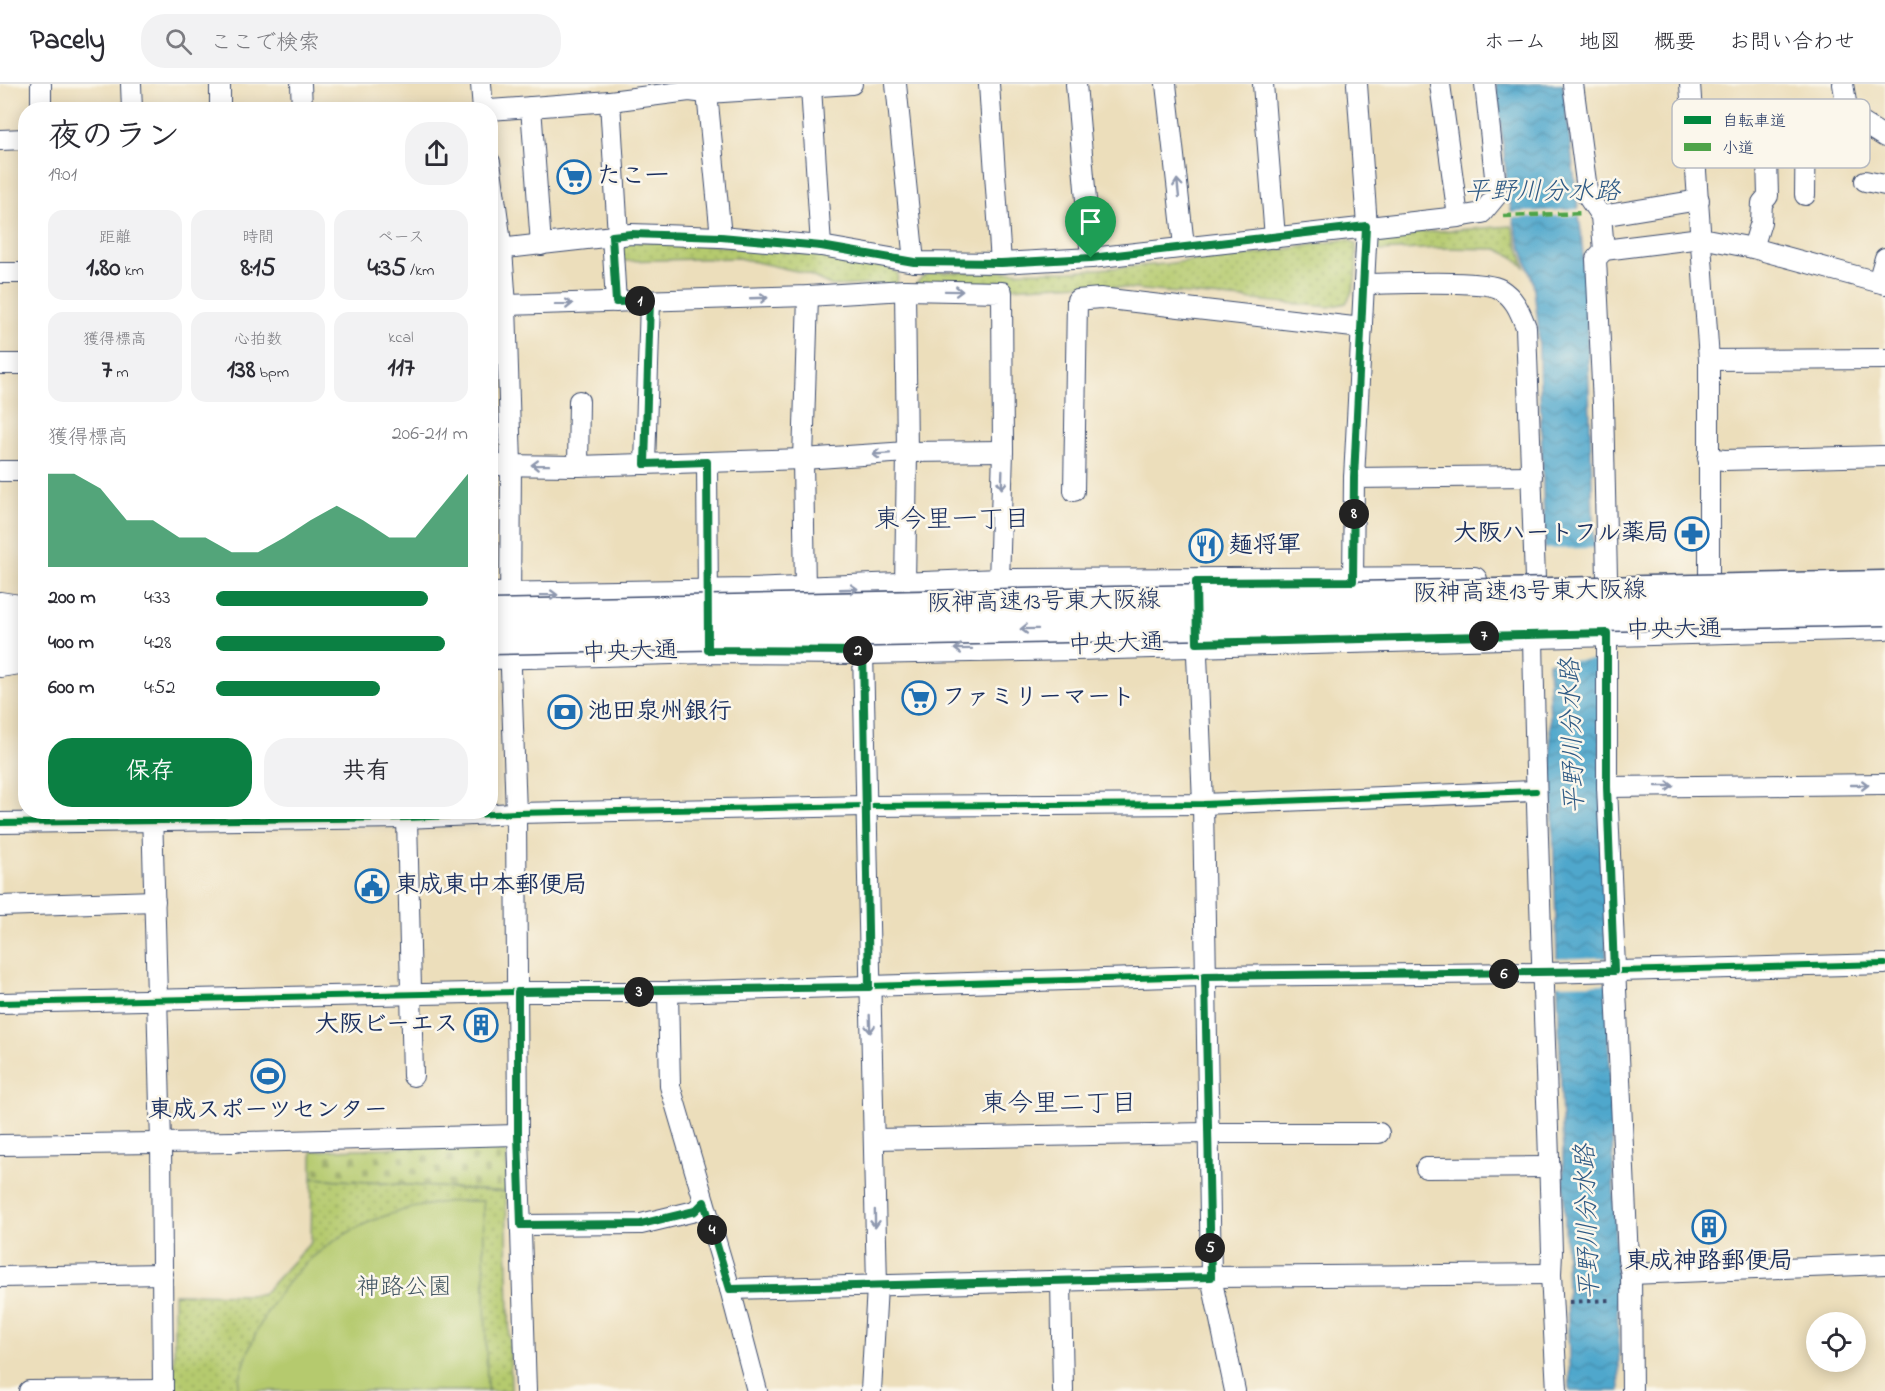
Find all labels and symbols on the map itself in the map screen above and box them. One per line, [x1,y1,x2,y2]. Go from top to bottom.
legend [1672,99,1870,168]
text: 自転車道 [1722,110,1786,134]
text: 小道 [1722,137,1754,161]
supermarket icon: たこ一 [556,159,592,195]
place label: たこ一 [597,160,669,195]
water label: 平野川分水路 [1464,174,1622,212]
one-way arrow [1172,179,1183,199]
pin [1065,196,1116,258]
one-way arrow [943,285,963,296]
pin: 1 [625,286,655,316]
one-way arrow [748,292,768,303]
one-way arrow [554,298,574,309]
one-way arrow [872,448,892,459]
one-way arrow [530,459,550,470]
one-way arrow [996,470,1007,490]
pin: 8 [1339,499,1369,529]
district label: 東今里一丁目 [874,502,1030,540]
pharmacy icon: 大阪ハートフル薬局 [1674,516,1710,552]
place label: 大阪ハートフル薬局 [1453,517,1669,552]
restaurant icon: 麺将軍 [1188,528,1224,564]
place label: 麺将軍 [1229,529,1301,564]
street label: 阪神高速13号東大阪線 [1413,573,1647,613]
one-way arrow [838,583,858,595]
street label: 阪神高速13号東大阪線 [927,583,1161,623]
one-way arrow [538,589,558,600]
street label: 中央大通 [1626,613,1722,649]
pin: 7 [1469,621,1499,651]
one-way arrow [1019,623,1039,635]
street label: 中央大通 [1067,626,1165,664]
street label: 中央大通 [581,634,679,672]
pin: 2 [843,636,873,666]
one-way arrow [953,643,973,655]
water label: 平野川分水路 [1552,655,1596,815]
supermarket icon: ファミリーマート [901,680,937,716]
place label: ファミリーマート [942,681,1135,716]
bank icon: 池田泉州銀行 [547,694,583,730]
place label: 池田泉州銀行 [588,695,732,730]
one-way arrow [1850,779,1870,790]
one-way arrow [1655,780,1675,792]
public building icon: 東成東中本郵便局 [354,868,390,904]
place label: 東成東中本郵便局 [395,869,587,904]
pin: 6 [1489,959,1519,989]
pin: 3 [624,977,654,1007]
building icon: 大阪ビーエス [463,1007,499,1043]
place label: 大阪ビーエス [315,1008,458,1043]
one-way arrow [865,1013,876,1033]
sports icon: 東成スポーツセンター [250,1058,286,1094]
district label: 東今里二丁目 [981,1086,1137,1124]
place label: 東成スポーツセンター [148,1094,388,1129]
water label: 平野川分水路 [1567,1141,1611,1301]
one-way arrow [870,1208,881,1228]
building icon: 東成神路郵便局 [1691,1209,1727,1245]
pin: 4 [697,1215,727,1245]
pin: 5 [1195,1233,1225,1263]
place label: 東成神路郵便局 [1625,1245,1793,1280]
park label: 神路公園 [356,1271,452,1306]

